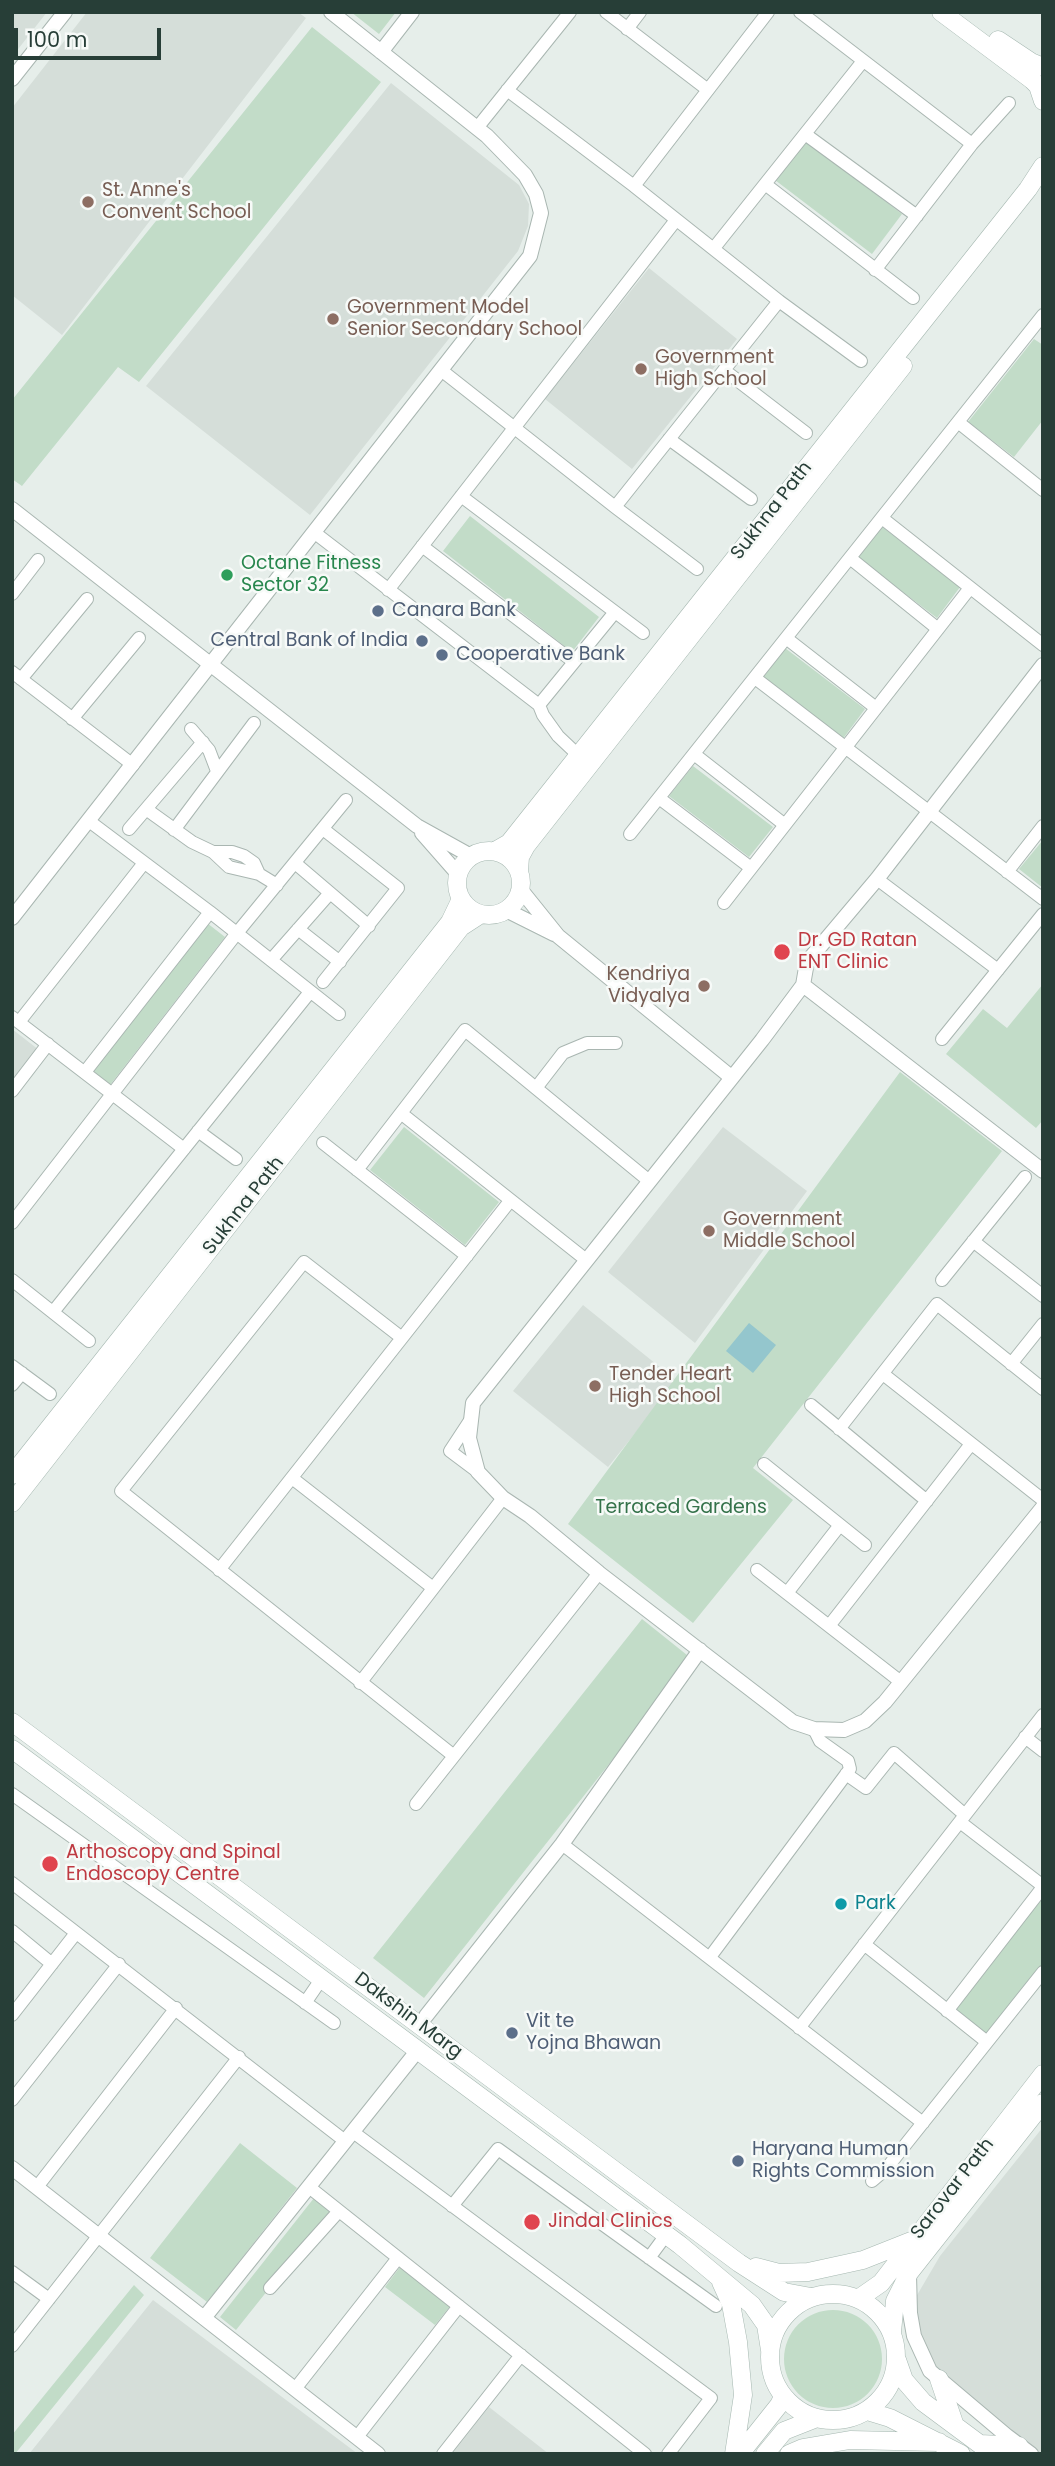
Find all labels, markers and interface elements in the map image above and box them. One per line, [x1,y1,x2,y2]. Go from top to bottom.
scale bar [18,14,164,58]
text: 100 m [27,25,87,54]
place label: St. Anne's Convent School [102,180,251,224]
marker: St. Anne's Convent School [80,194,96,210]
place label: Government Model Senior Secondary School [347,297,582,341]
marker: Government Model Senior Secondary School [325,311,341,327]
place label: Government High School [655,347,774,391]
marker: Government High School [633,361,649,377]
street label: Sukhna Path [727,457,817,565]
place label: Octane Fitness Sector 32 [241,553,381,597]
marker: Octane Fitness Sector 32 [219,567,235,583]
place label: Canara Bank [392,600,516,622]
marker: Canara Bank [370,603,386,619]
place label: Central Bank of India [211,630,408,652]
marker: Central Bank of India [414,633,430,649]
place label: Cooperative Bank [456,644,625,666]
marker: Cooperative Bank [434,647,450,663]
place label: Dr. GD Ratan ENT Clinic [798,930,917,974]
marker: Dr. GD Ratan ENT Clinic [772,942,792,962]
place label: Kendriya Vidyalya [607,964,690,1008]
marker: Kendriya Vidyalya [696,978,712,994]
street label: Sukhna Path [199,1152,289,1260]
place label: Government Middle School [723,1209,855,1253]
marker: Government Middle School [701,1223,717,1239]
place label: Tender Heart High School [609,1364,732,1408]
marker: Tender Heart High School [587,1378,603,1394]
park label: Terraced Gardens [595,1497,767,1519]
place label: Arthoscopy and Spinal Endoscopy Centre [66,1842,281,1886]
marker: Arthoscopy and Spinal Endoscopy Centre [40,1854,60,1874]
place label: Park [855,1893,896,1915]
marker: Park [833,1896,849,1912]
street label: Dakshin Marg [350,1968,466,2064]
place label: Vit te Yojna Bhawan [526,2011,661,2055]
marker: Vit te Yojna Bhawan [504,2025,520,2041]
street label: Sarovar Path [907,2134,999,2244]
place label: Haryana Human Rights Commission [752,2139,935,2183]
marker: Haryana Human Rights Commission [730,2153,746,2169]
place label: Jindal Clinics [548,2211,673,2233]
marker: Jindal Clinics [522,2212,542,2232]

